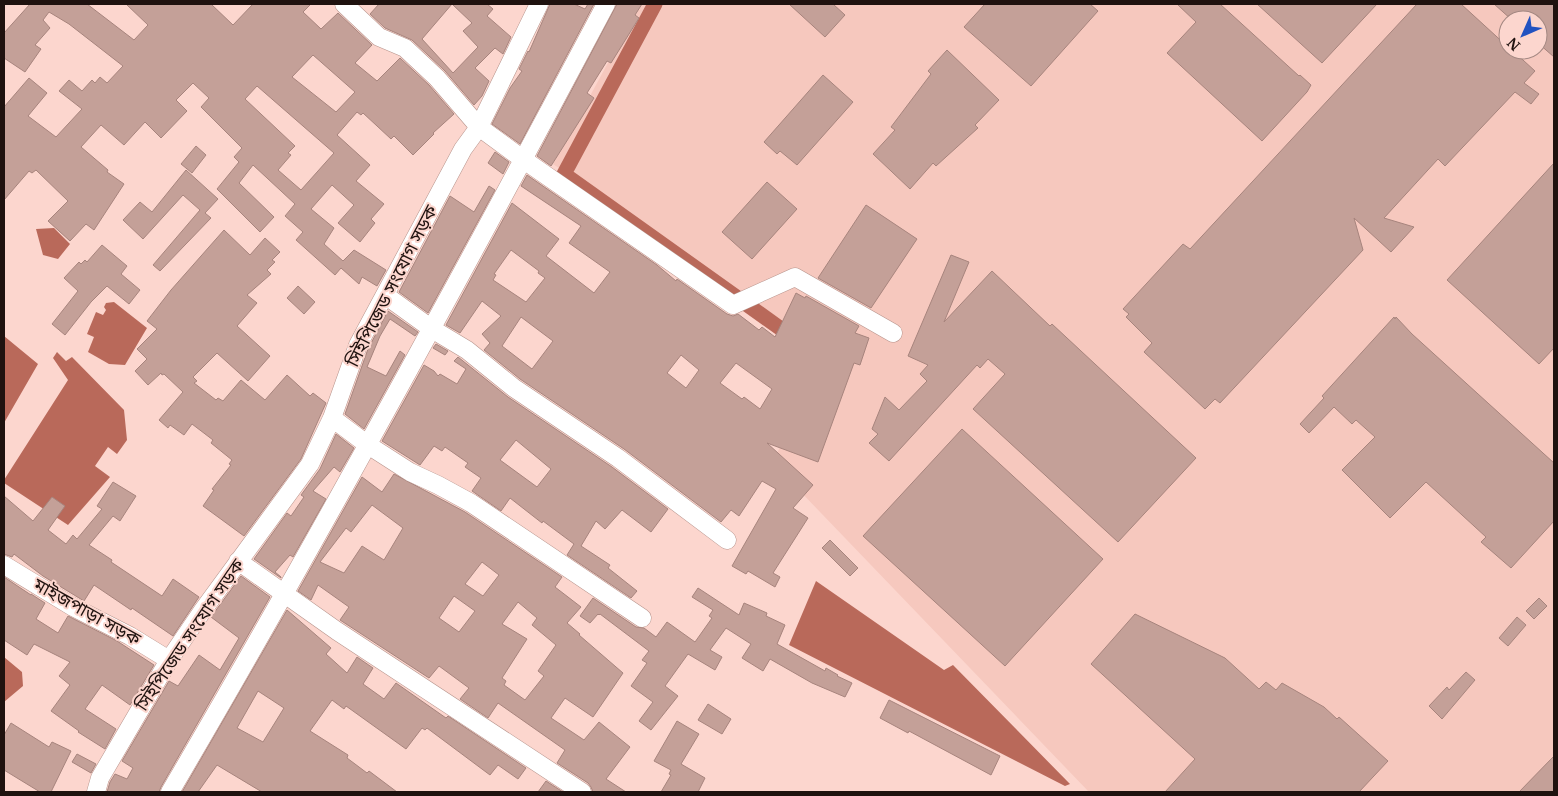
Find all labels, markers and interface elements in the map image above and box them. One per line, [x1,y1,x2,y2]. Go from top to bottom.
north arrow [1498,10,1548,60]
text: N [1504,34,1524,54]
street label: সিইপিজেড সংযোগ সড়ক [340,201,443,371]
street label: সিইপিজেড সংযোগ সড়ক [130,554,249,716]
street label: মাইজপাড়া সড়ক [29,572,145,651]

